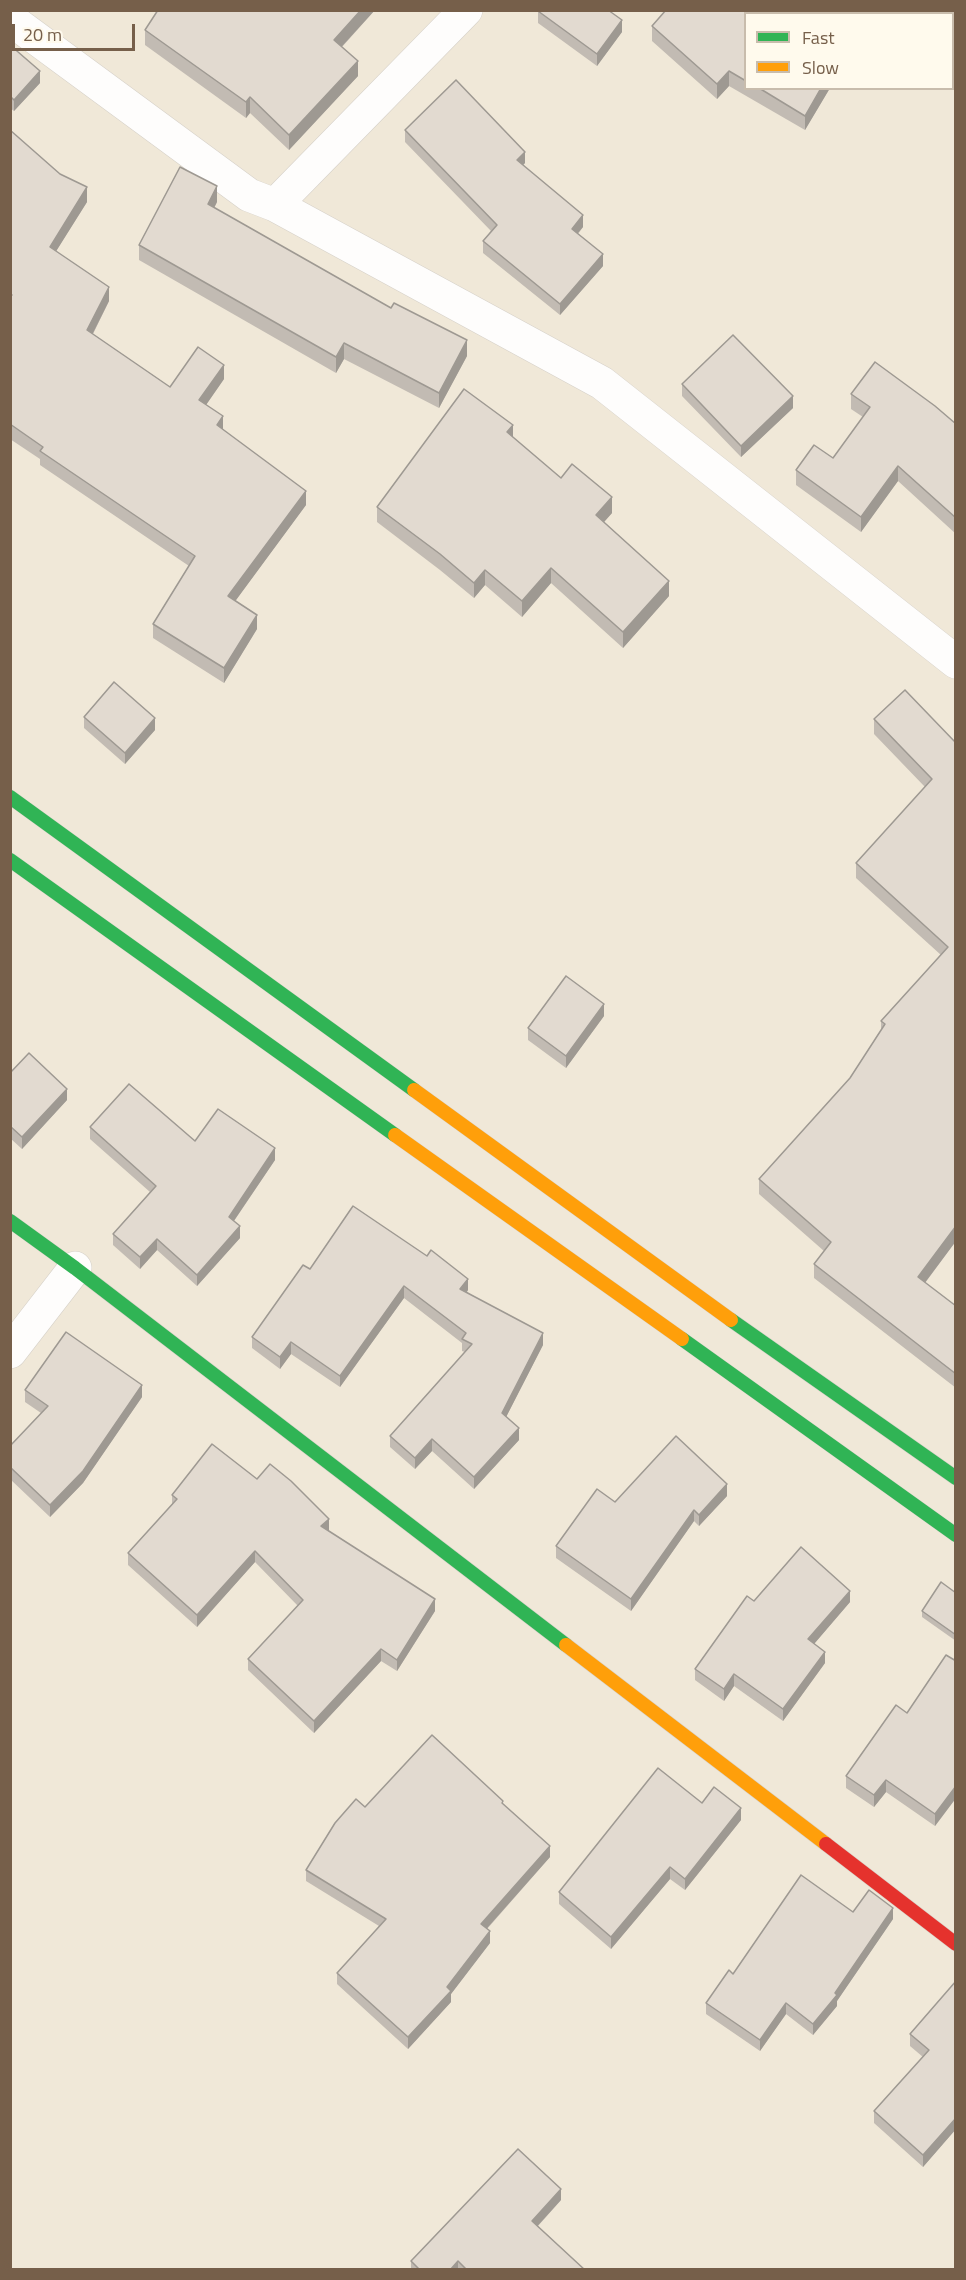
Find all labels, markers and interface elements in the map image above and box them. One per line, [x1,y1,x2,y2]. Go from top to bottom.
scale bar [15,12,138,50]
legend [744,12,954,90]
text: 20 m [23,21,62,48]
text: Fast [802,24,835,51]
text: Slow [802,54,839,81]

